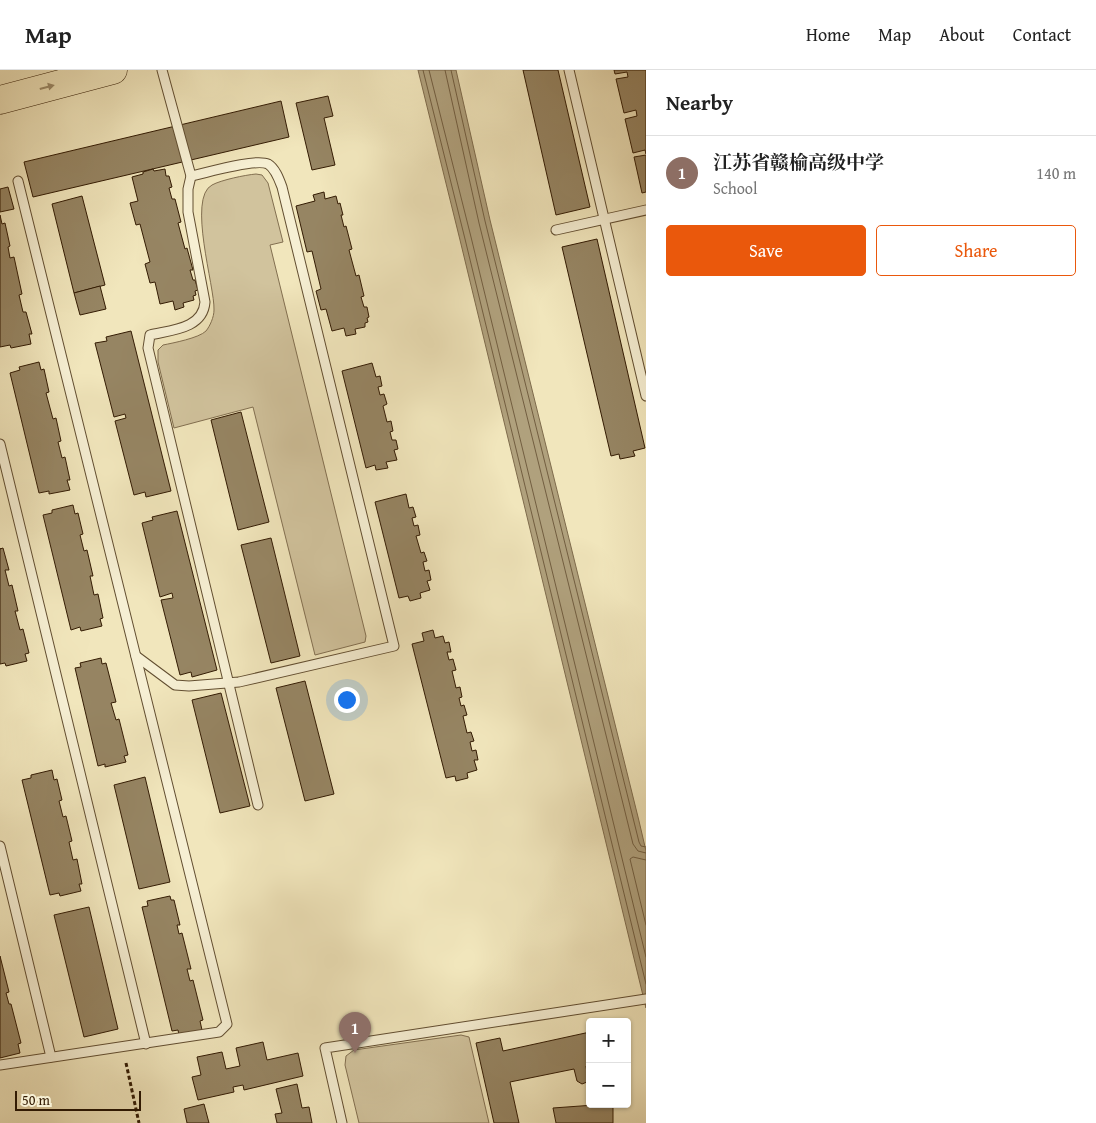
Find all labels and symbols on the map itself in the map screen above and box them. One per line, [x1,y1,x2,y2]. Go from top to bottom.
one-way arrow [40,83,55,91]
your location [334,687,360,713]
pin: 1 [339,1012,371,1053]
scale bar [15,1088,141,1111]

